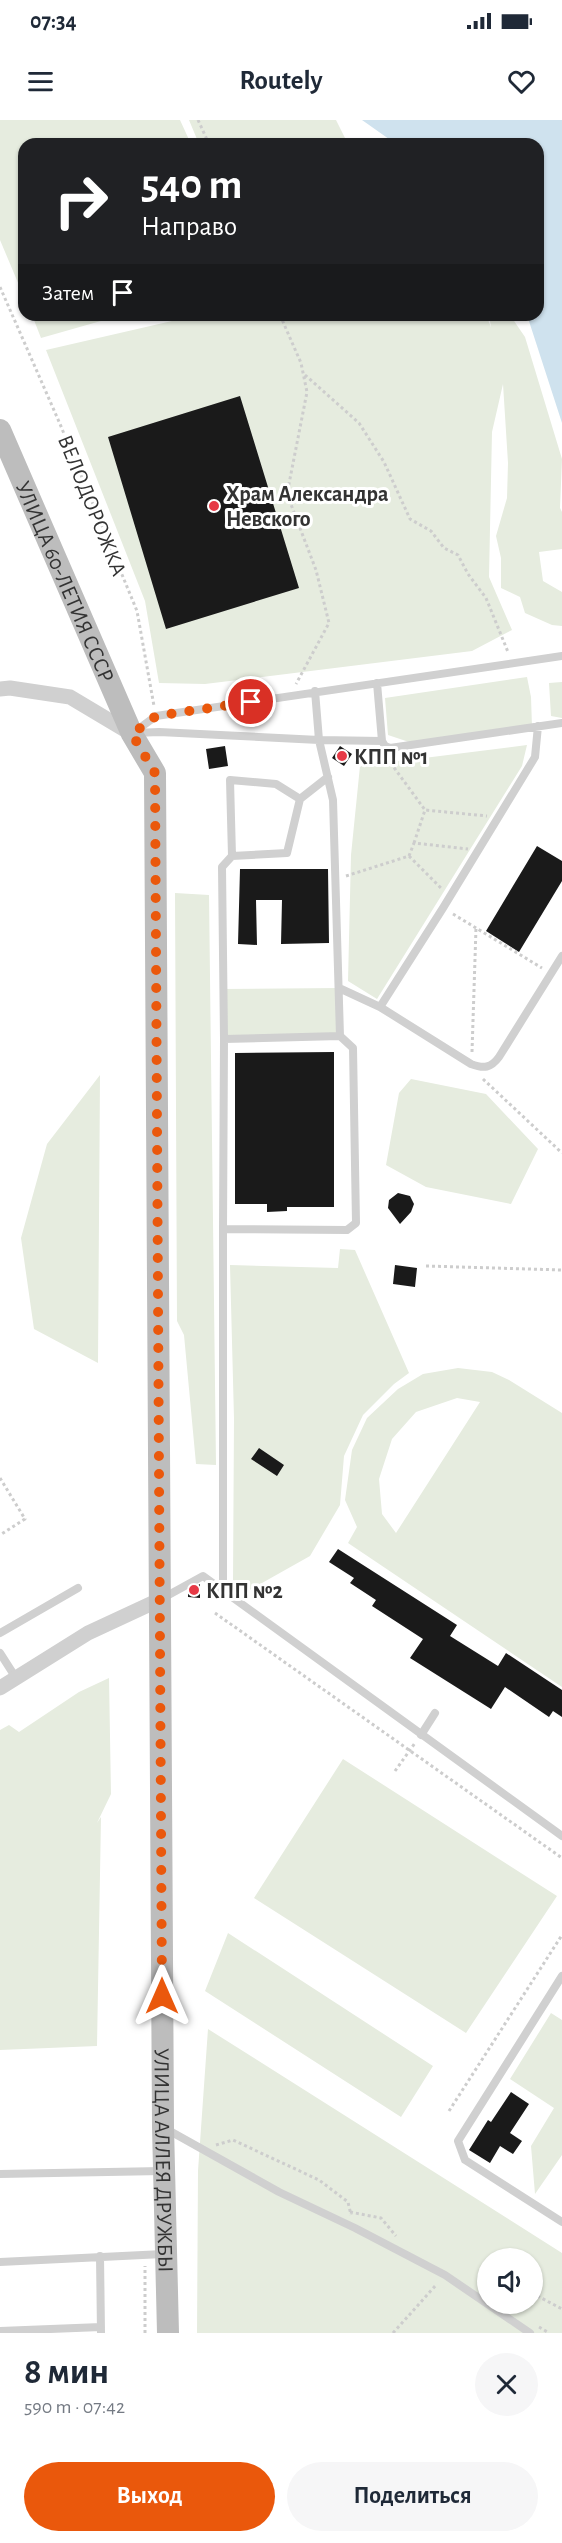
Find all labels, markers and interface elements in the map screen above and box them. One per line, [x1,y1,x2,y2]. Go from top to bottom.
text: 07:34 [30,10,77,32]
icon: menu [24,65,57,98]
icon: heart [505,65,538,98]
text: Routely [239,67,323,94]
icon: right [42,162,120,240]
text: 540 m [141,164,242,206]
text: Направо [141,213,237,240]
icon: arrive [106,276,139,309]
text: Затем [42,282,94,304]
street label: ВЕЛОДОРОЖКА [54,432,130,579]
street label: УЛИЦА 60-ЛЕТИЯ СССР [12,478,118,685]
place label: Храм Александра Невского [226,483,388,530]
marker: Храм Александра Невского [207,499,221,513]
pin [225,676,276,727]
icon: arrive [234,685,267,718]
place label: КПП №1 [354,746,428,768]
marker: КПП №1 [335,749,349,763]
place label: КПП №2 [206,1580,283,1602]
marker: КПП №2 [187,1583,201,1597]
position arrow [130,1964,194,2028]
street label: УЛИЦА АЛЛЕЯ ДРУЖБЫ [151,2048,177,2273]
map controls [477,2248,543,2314]
button: sound [477,2248,543,2314]
button: close [475,2353,538,2416]
text: 8 мин [24,2354,109,2390]
text: 590 m · 07:42 [24,2397,125,2417]
button: Выход [24,2462,275,2531]
button: Поделиться [287,2462,538,2531]

